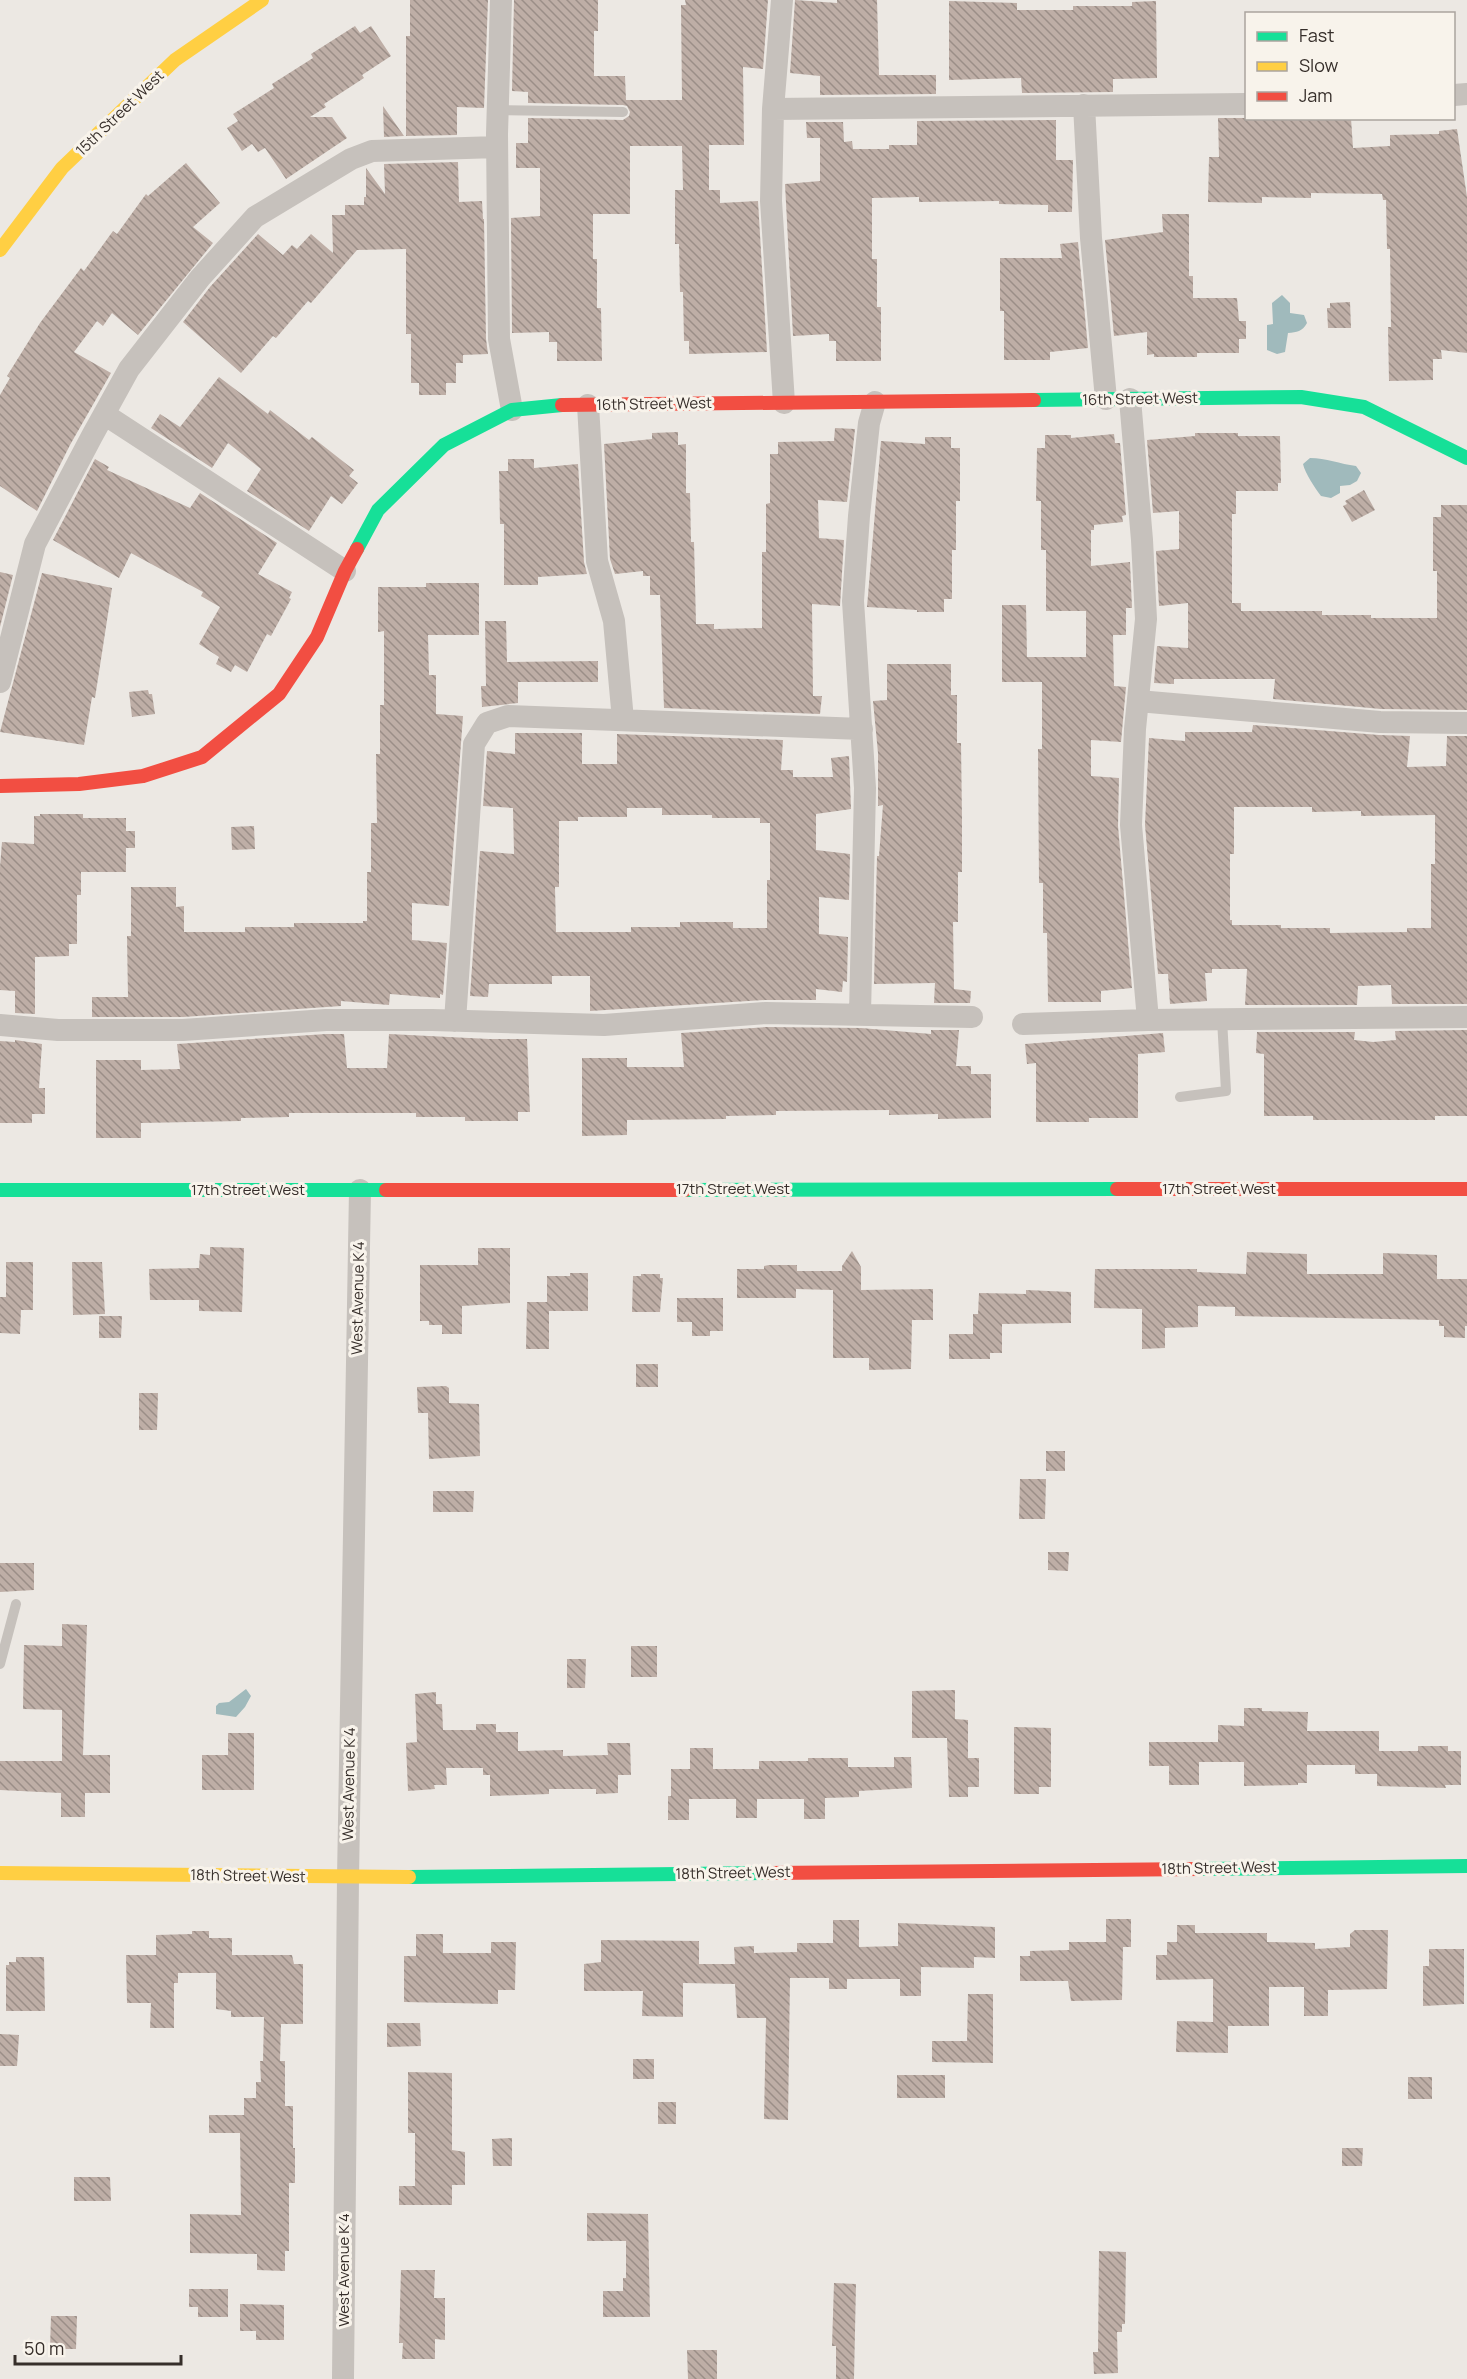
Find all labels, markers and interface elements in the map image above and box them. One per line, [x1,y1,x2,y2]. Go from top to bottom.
legend [1245,12,1455,120]
text: Fast [1299,23,1334,47]
text: Slow [1299,53,1339,77]
street label: 15th Street West [71,65,168,160]
text: Jam [1299,83,1333,107]
street label: 16th Street West [1082,387,1198,410]
street label: 16th Street West [596,392,712,415]
street label: 17th Street West [676,1178,790,1199]
street label: 17th Street West [1162,1178,1276,1199]
street label: 17th Street West [191,1179,305,1200]
street label: West Avenue K 4 [346,1241,369,1355]
street label: West Avenue K 4 [337,1727,360,1841]
street label: 18th Street West [1161,1856,1277,1879]
street label: 18th Street West [675,1861,791,1884]
street label: 18th Street West [190,1864,306,1887]
street label: West Avenue K 4 [333,2213,354,2327]
scale bar [15,2328,182,2366]
text: 50 m [24,2336,64,2360]

